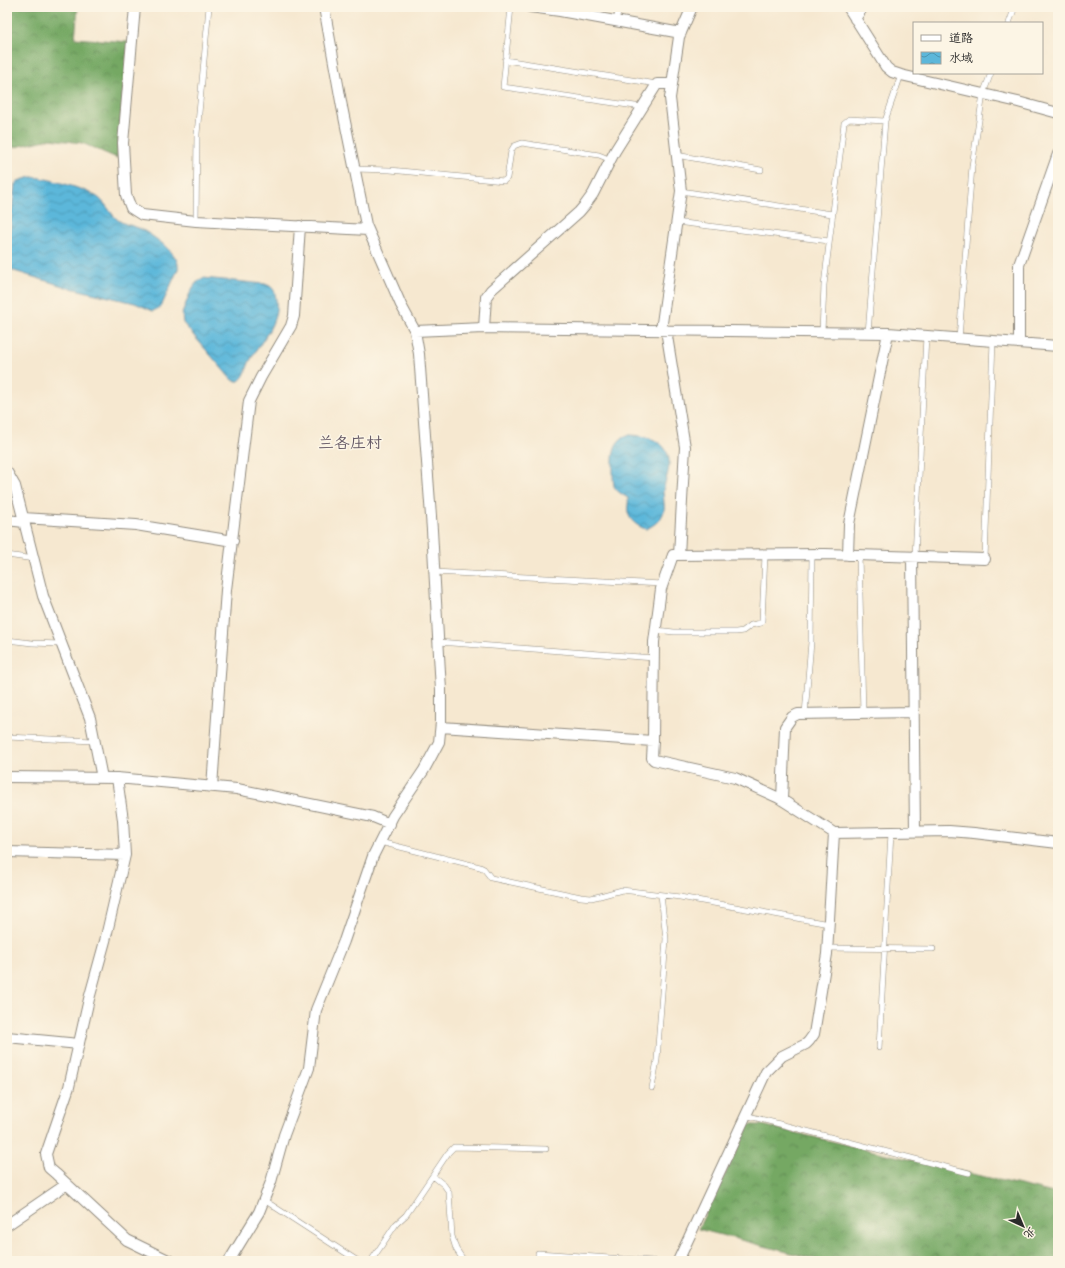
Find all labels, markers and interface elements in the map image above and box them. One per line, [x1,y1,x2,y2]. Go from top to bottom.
legend [913,22,1043,74]
text: 道路 [949,30,973,45]
text: 水域 [949,50,973,65]
district label: 兰各庄村 [318,432,382,452]
north arrow [1003,1206,1043,1246]
text: 北 [1021,1224,1039,1242]

